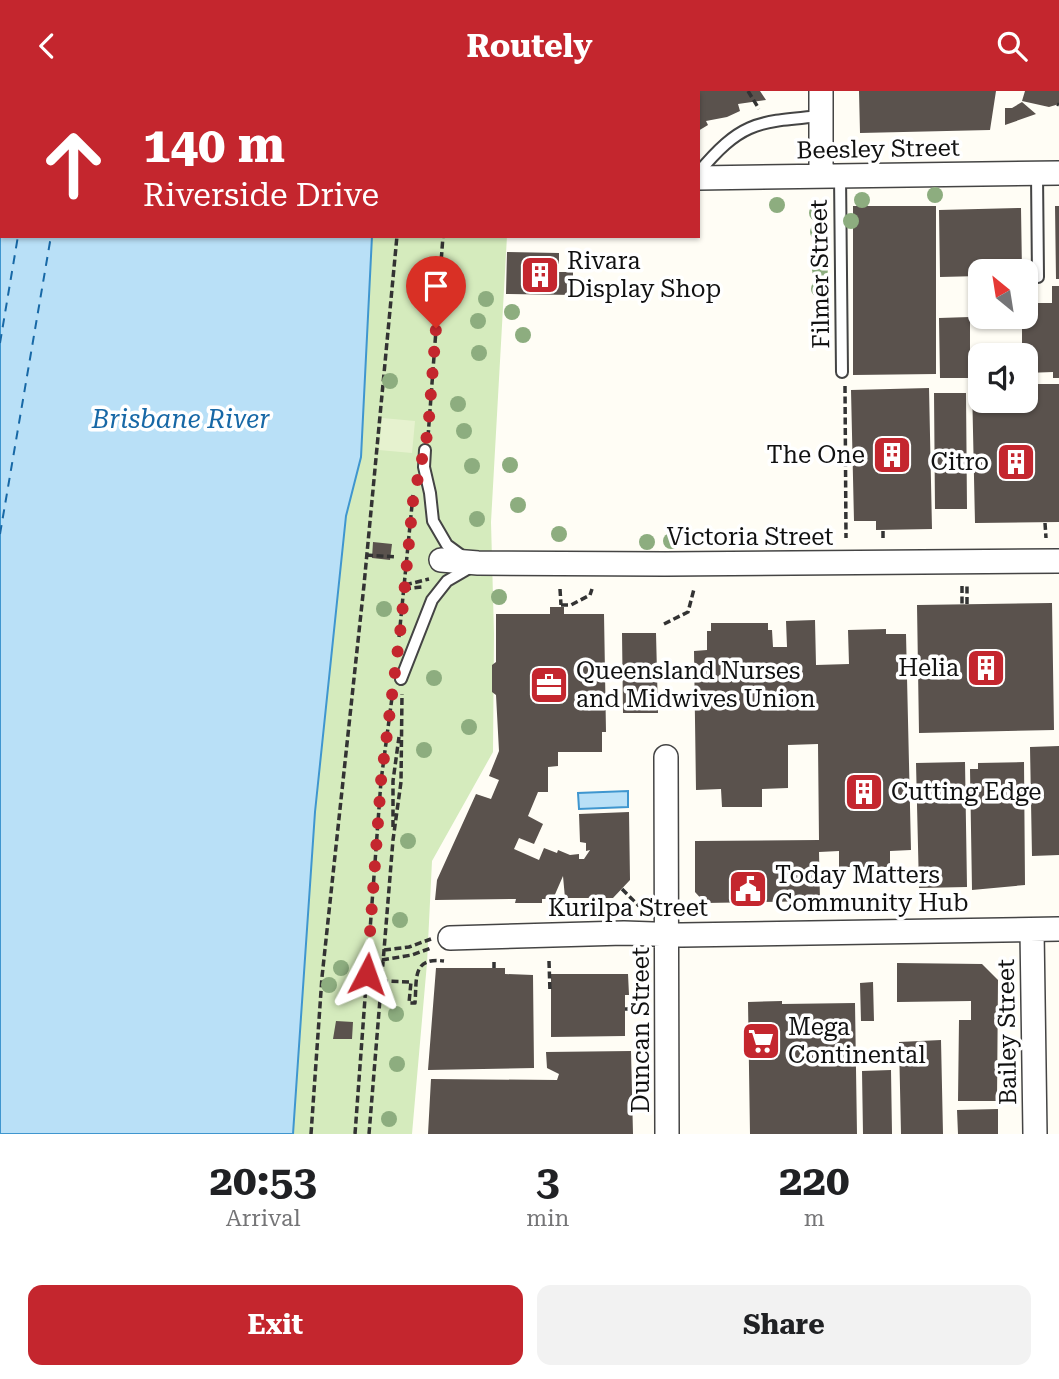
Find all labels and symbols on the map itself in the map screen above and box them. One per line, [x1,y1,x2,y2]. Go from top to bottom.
street label: Beesley Street [796,134,960,164]
street label: Filmer Street [805,199,835,349]
place label: Rivara Display Shop [567,247,721,303]
building icon: Rivara Display Shop [519,254,561,296]
pin [406,256,466,328]
north arrow [968,259,1038,329]
water label: Brisbane River [91,404,270,434]
building icon: The One [871,434,913,476]
place label: The One [766,441,865,469]
building icon: Citro [995,441,1037,483]
place label: Citro [931,448,989,476]
street label: Victoria Street [667,523,833,551]
building icon: Helia [965,647,1007,689]
place label: Helia [898,654,959,682]
place label: Queensland Nurses and Midwives Union [576,657,816,713]
office icon: Queensland Nurses and Midwives Union [528,664,570,706]
building icon: Cutting Edge [843,771,885,813]
place label: Cutting Edge [891,778,1041,806]
place label: Today Matters Community Hub [775,861,969,917]
public building icon: Today Matters Community Hub [727,868,769,910]
street label: Kurilpa Street [548,894,708,922]
position arrow [330,937,404,1011]
street label: Duncan Street [627,947,655,1113]
street label: Bailey Street [992,959,1022,1105]
place label: Mega Continental [788,1013,926,1069]
supermarket icon: Mega Continental [740,1020,782,1062]

